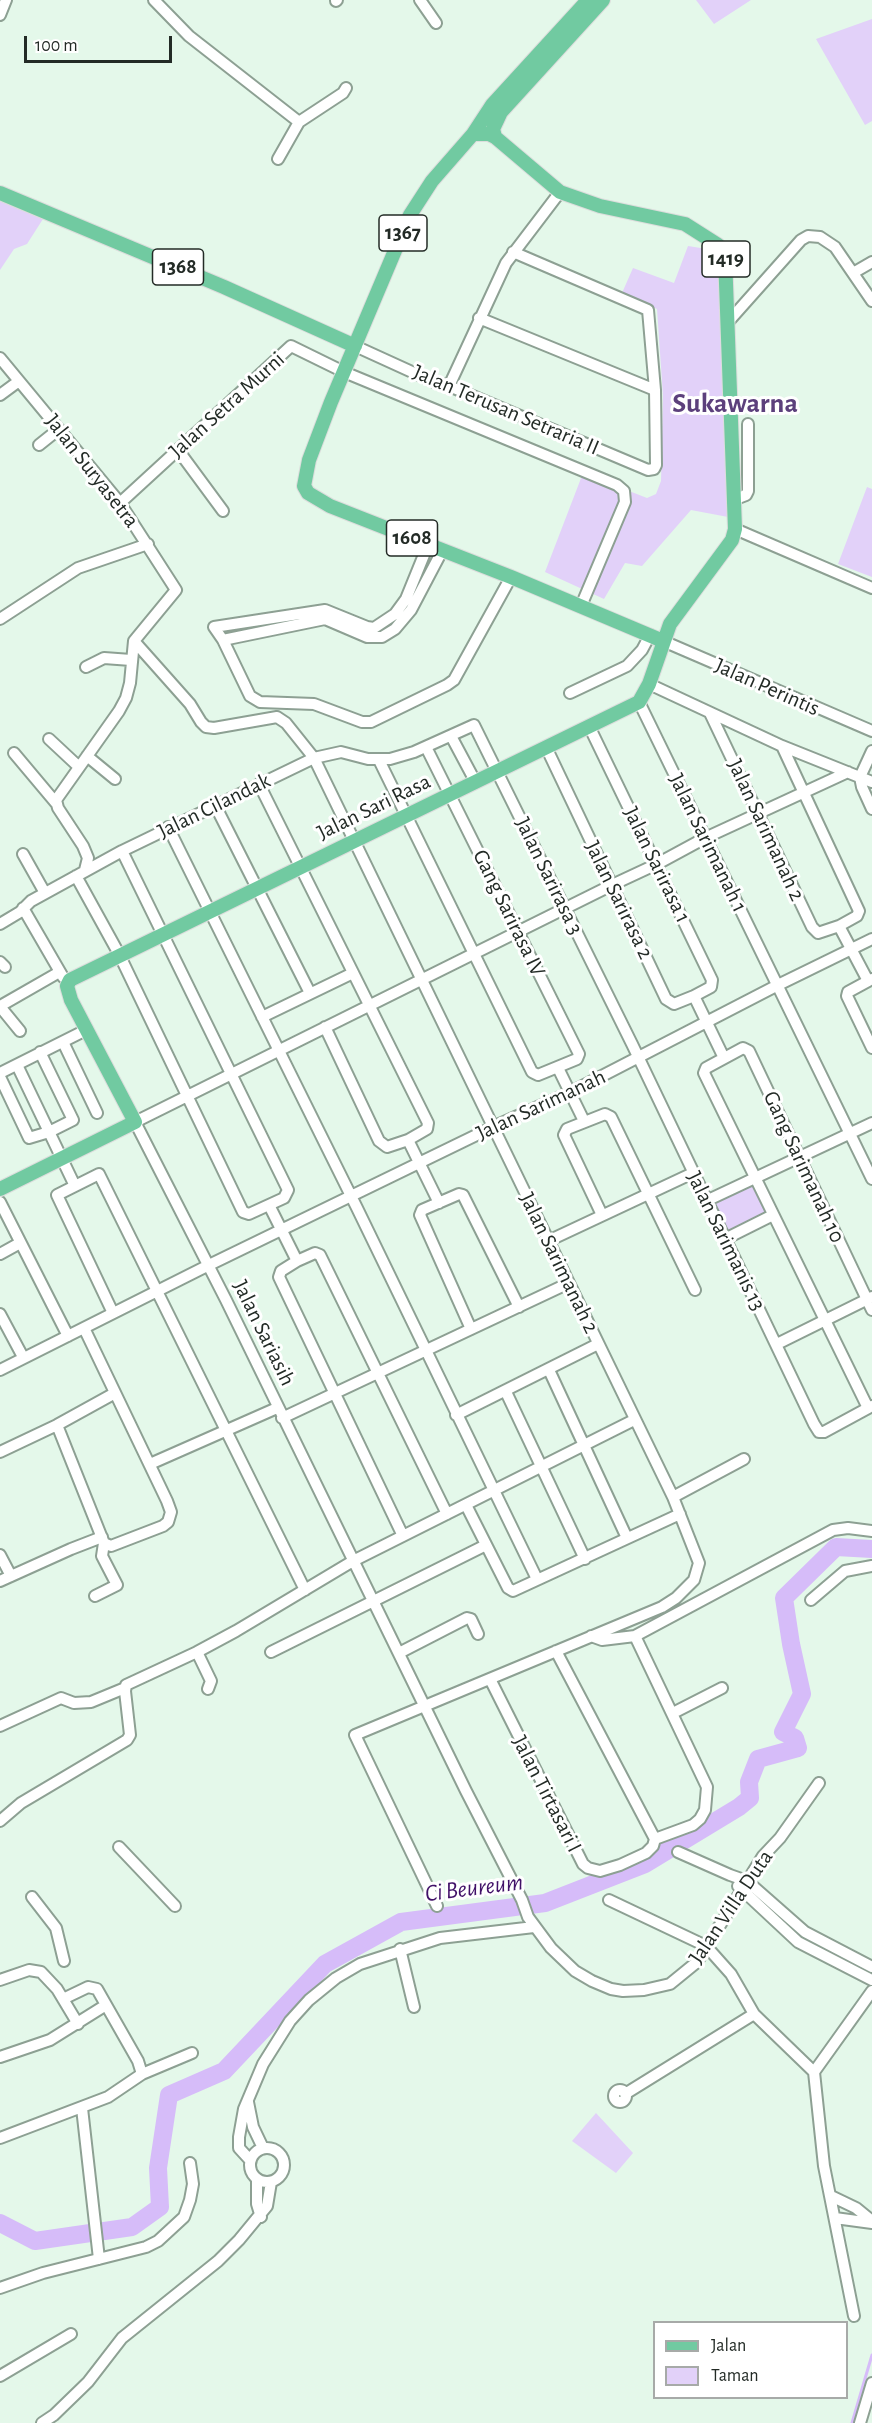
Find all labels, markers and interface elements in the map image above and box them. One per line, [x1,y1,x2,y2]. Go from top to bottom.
scale bar [27,24,176,62]
text: 100 m [35,37,78,55]
road number: 1367 [379,215,427,251]
road number: 1419 [702,241,750,277]
road number: 1368 [152,249,204,285]
street label: Jalan Setra Murni [164,346,290,464]
street label: Jalan Terusan Setraria II [409,359,603,461]
district label: Sukawarna [672,387,798,421]
street label: Jalan Suryasetra [39,409,145,533]
road number: 1608 [386,520,438,556]
street label: Jalan Perintis [711,652,823,722]
street label: Jalan Sarimanah 2 [722,755,810,905]
street label: Jalan Cilandak [153,767,275,845]
street label: Jalan Sari Rasa [313,768,435,846]
street label: Jalan Sarimanah 1 [663,769,753,917]
street label: Jalan Sarirasa 1 [618,803,696,927]
street label: Jalan Sarirasa 3 [509,813,589,939]
street label: Jalan Sarirasa 2 [579,837,659,963]
street label: Gang Sarirasa IV [467,845,551,981]
street label: Jalan Sarimanah [472,1064,610,1146]
street label: Gang Sarimanah 10 [757,1087,851,1247]
street label: Jalan Sarimanis 13 [681,1167,771,1315]
street label: Jalan Sarimanah 2 [514,1188,604,1338]
street label: Jalan Sariasih [227,1276,301,1390]
street label: Jalan Tirtasari I [506,1731,588,1857]
street label: Jalan Villa Duta [683,1845,779,1969]
water label: Ci Beureum [423,1868,525,1908]
legend [653,2321,848,2399]
text: Jalan [711,2337,746,2355]
text: Taman [711,2367,759,2385]

